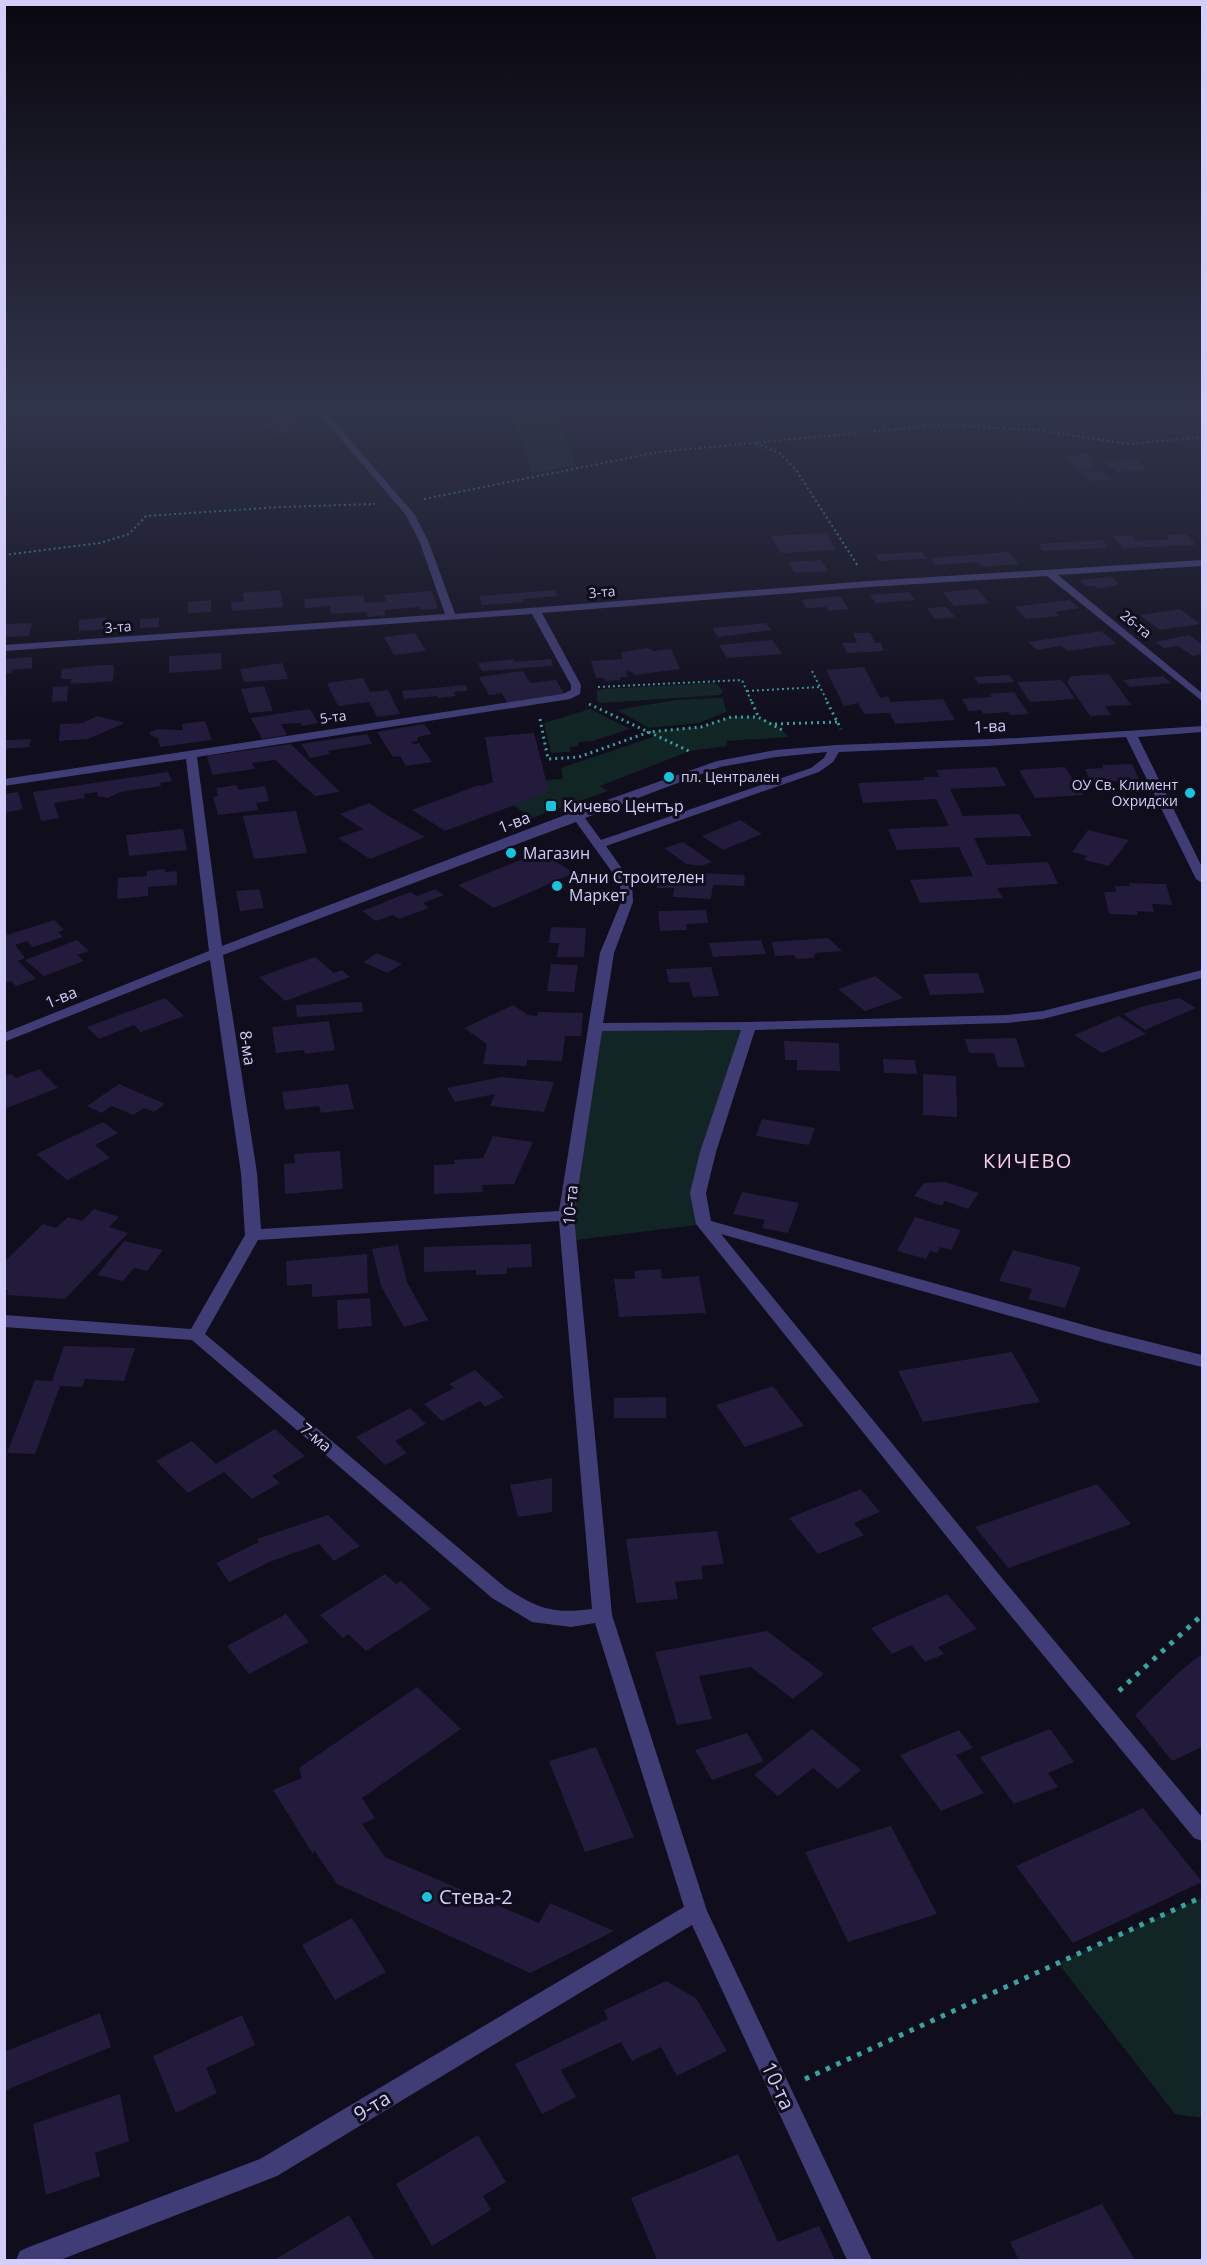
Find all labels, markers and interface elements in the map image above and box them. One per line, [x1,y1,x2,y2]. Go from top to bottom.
street label: 3-та [588,581,616,602]
street label: 26-та [1117,605,1156,642]
street label: 3-та [104,616,132,637]
street label: 5-та [318,705,348,728]
street label: 1-ва [973,714,1007,738]
place label: пл. Централен [681,767,780,786]
marker: пл. Централен [662,770,676,784]
place label: ОУ Св. Климент Охридски [1072,775,1178,810]
marker: ОУ Св. Климент Охридски [1183,786,1197,800]
place label: Кичево Център [563,795,684,817]
marker: Кичево Център [544,799,558,813]
street label: 1-ва [495,806,533,838]
place label: Магазин [523,842,590,864]
marker: Магазин [504,846,518,860]
place label: Ални Строителен Маркет [569,866,705,906]
marker: Ални Строителен Маркет [550,879,564,893]
street label: 1-ва [42,981,80,1013]
street label: 8-ма [235,1029,261,1067]
district label: КИЧЕВО [983,1147,1073,1174]
street label: 10-та [557,1184,583,1226]
street label: 7-ма [296,1417,336,1457]
place label: Стева-2 [439,1883,513,1910]
marker: Стева-2 [420,1890,434,1904]
street label: 10-та [756,2057,801,2114]
street label: 9-та [348,2084,395,2127]

